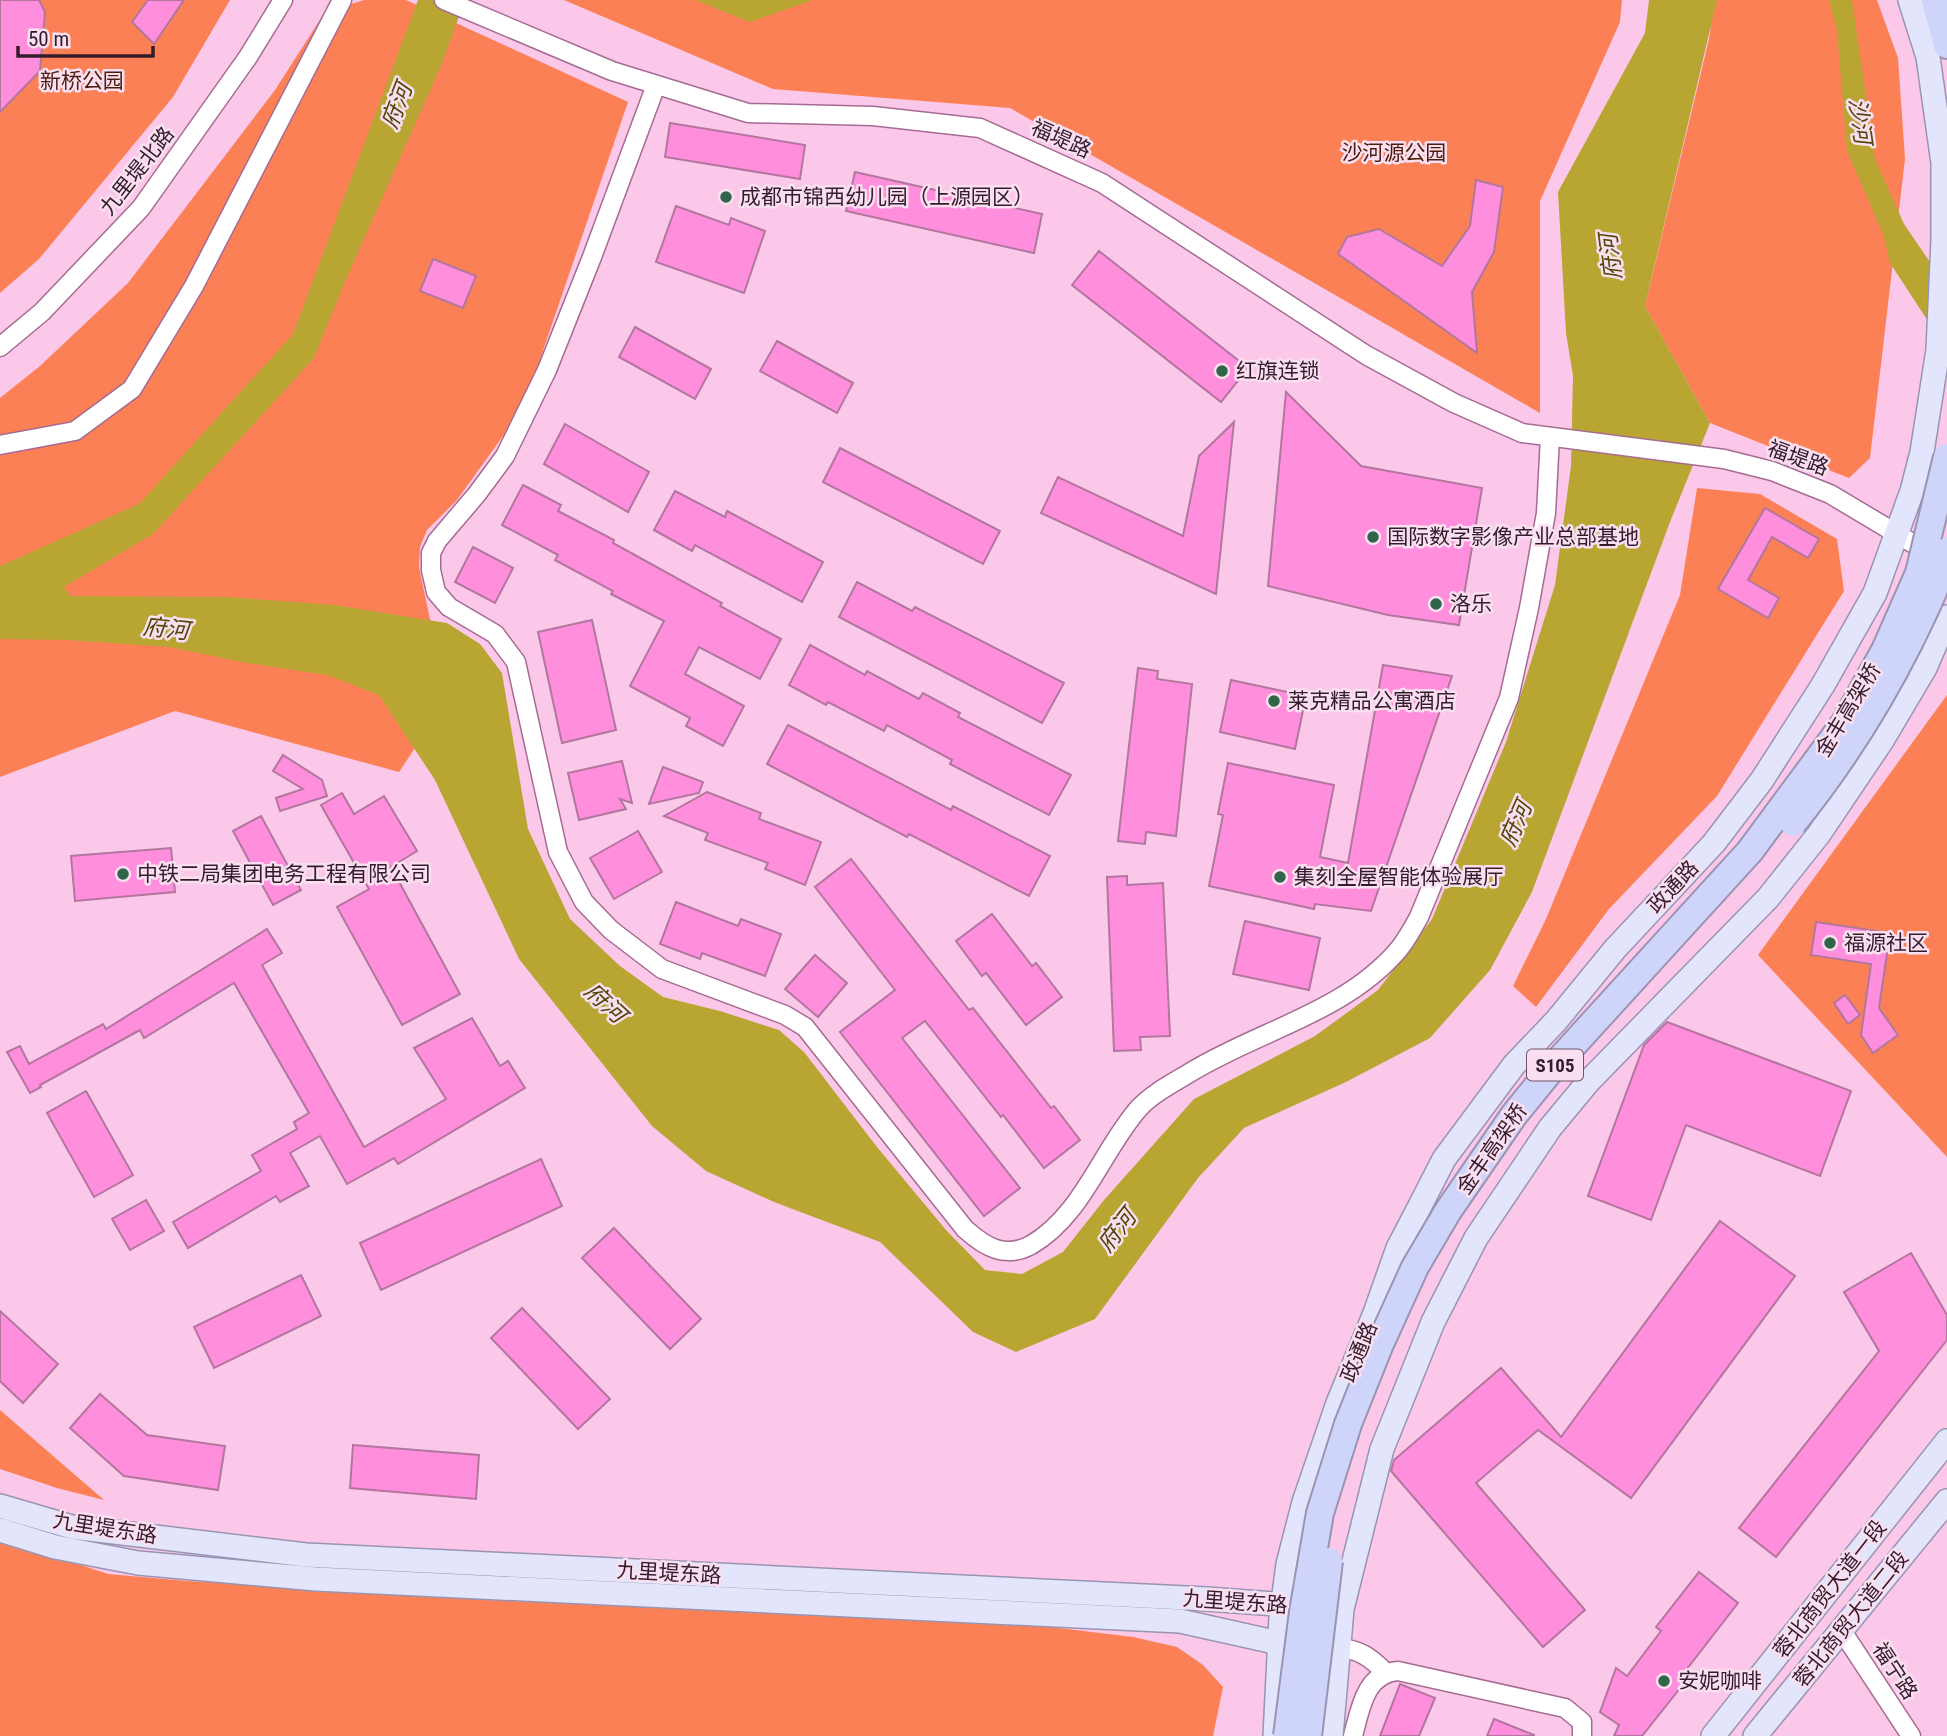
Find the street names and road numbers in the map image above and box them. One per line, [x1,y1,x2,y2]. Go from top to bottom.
street label: 福堤路 [1027,115,1095,163]
street label: 九里堤北路 [95,122,179,220]
street label: 福堤路 [1764,436,1832,480]
street label: 金丰高架桥 [1811,659,1885,761]
street label: 政通路 [1643,856,1703,918]
road number: S105 [1527,1050,1583,1080]
street label: 金丰高架桥 [1452,1099,1532,1199]
street label: 政通路 [1336,1318,1382,1386]
street label: 九里堤东路 [51,1508,159,1548]
street label: 蓉北商贸大道一段 [1769,1515,1891,1663]
street label: 蓉北商贸大道二段 [1789,1546,1913,1692]
street label: 九里堤东路 [616,1558,722,1588]
street label: 九里堤东路 [1182,1586,1288,1618]
street label: 福宁路 [1868,1638,1922,1704]

